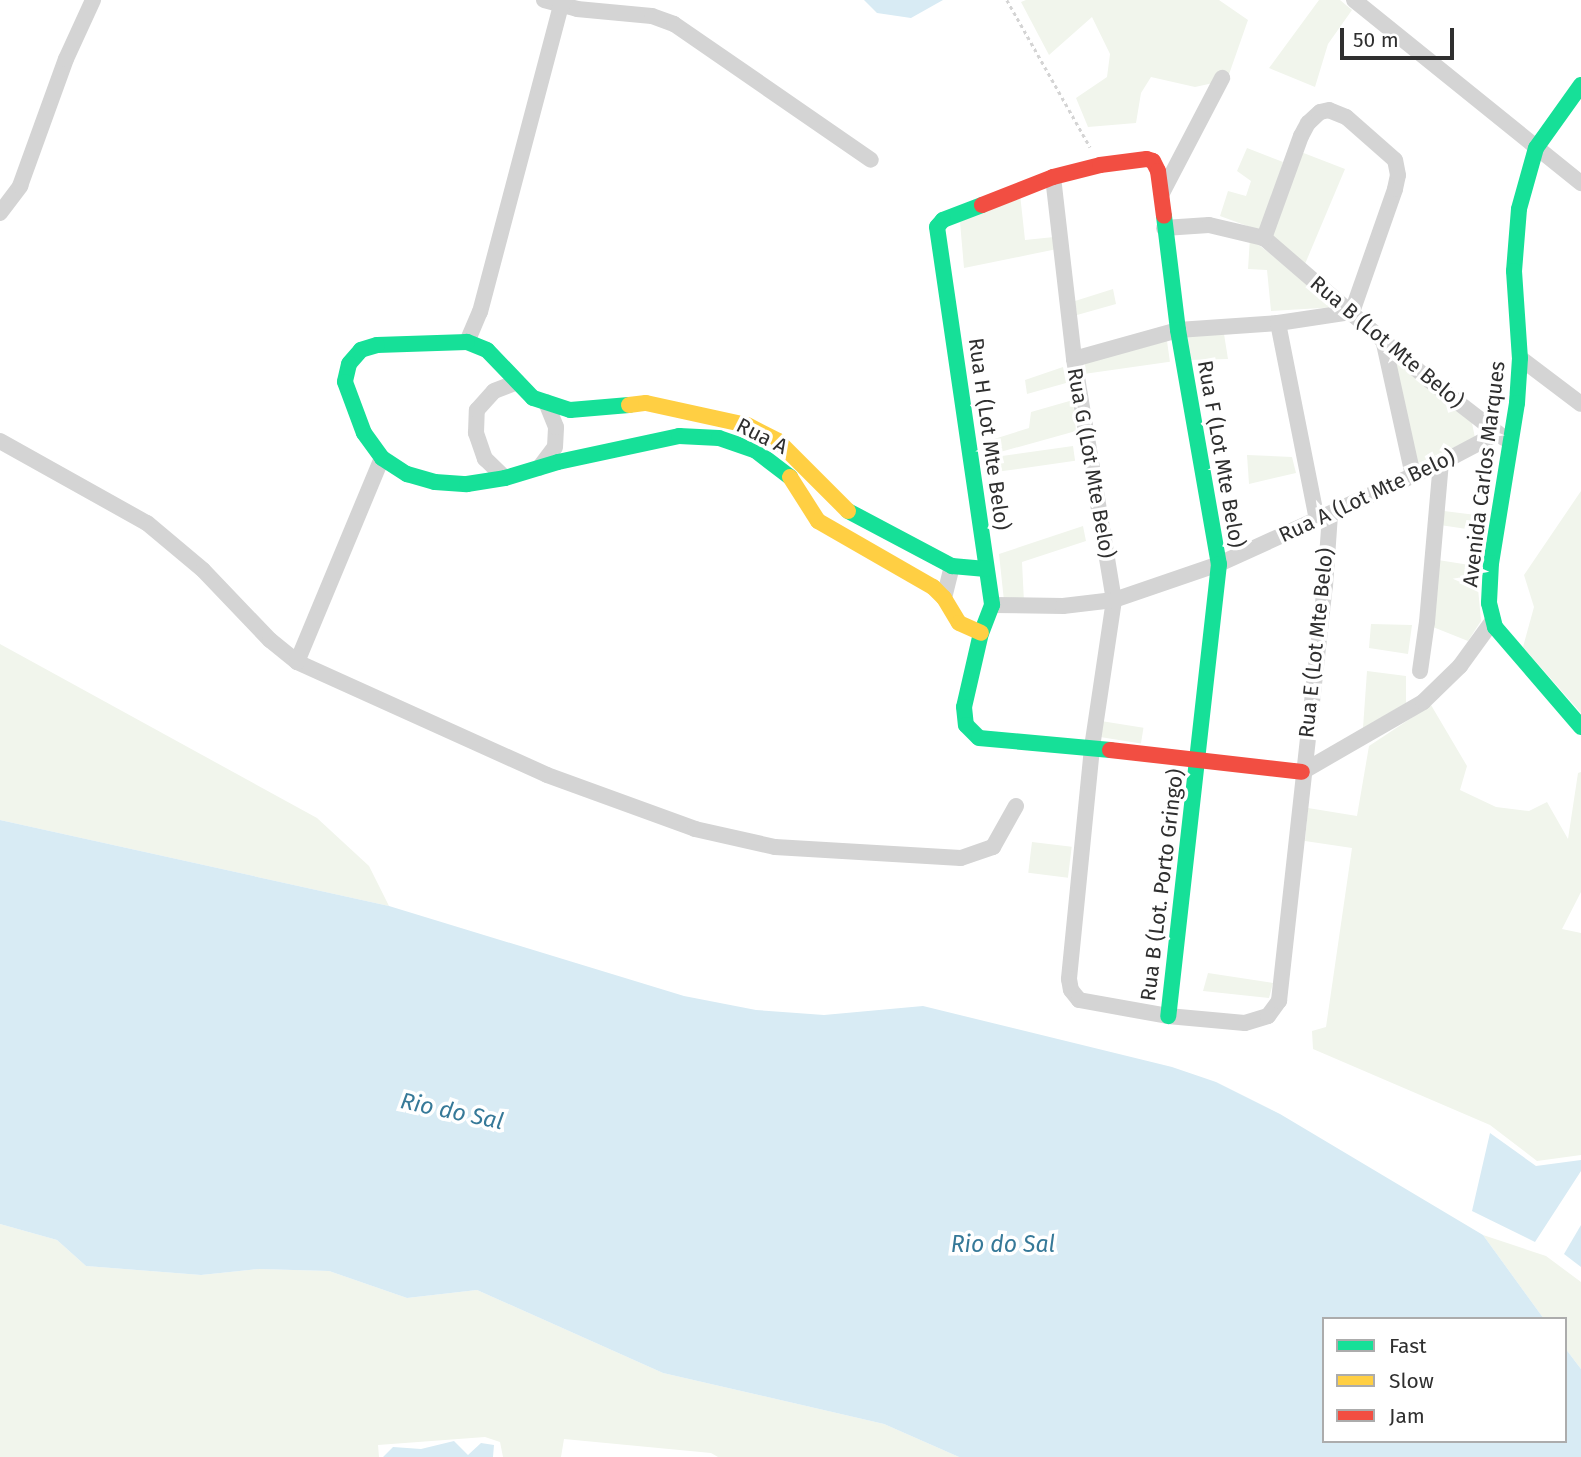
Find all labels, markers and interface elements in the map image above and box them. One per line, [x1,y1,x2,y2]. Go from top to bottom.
scale bar [1343,14,1457,58]
text: 50 m [1353,27,1399,53]
street label: Rua B (Lot Mte Belo) [1305,271,1469,413]
street label: Rua H (Lot Mte Belo) [963,336,1015,532]
street label: Rua F (Lot Mte Belo) [1192,358,1250,550]
street label: Avenida Carlos Marques [1458,360,1510,588]
street label: Rua G (Lot Mte Belo) [1062,366,1120,560]
street label: Rua A [732,413,792,459]
street label: Rua A (Lot Mte Belo) [1275,444,1459,548]
street label: Rua E (Lot Mte Belo) [1293,547,1339,739]
street label: Rua B (Lot. Porto Gringo) [1135,767,1189,1003]
water label: Rio do Sal [398,1087,506,1135]
water label: Rio do Sal [951,1230,1055,1258]
legend [1322,1317,1567,1443]
text: Fast [1389,1333,1427,1359]
text: Slow [1389,1368,1434,1394]
text: Jam [1389,1403,1425,1429]

